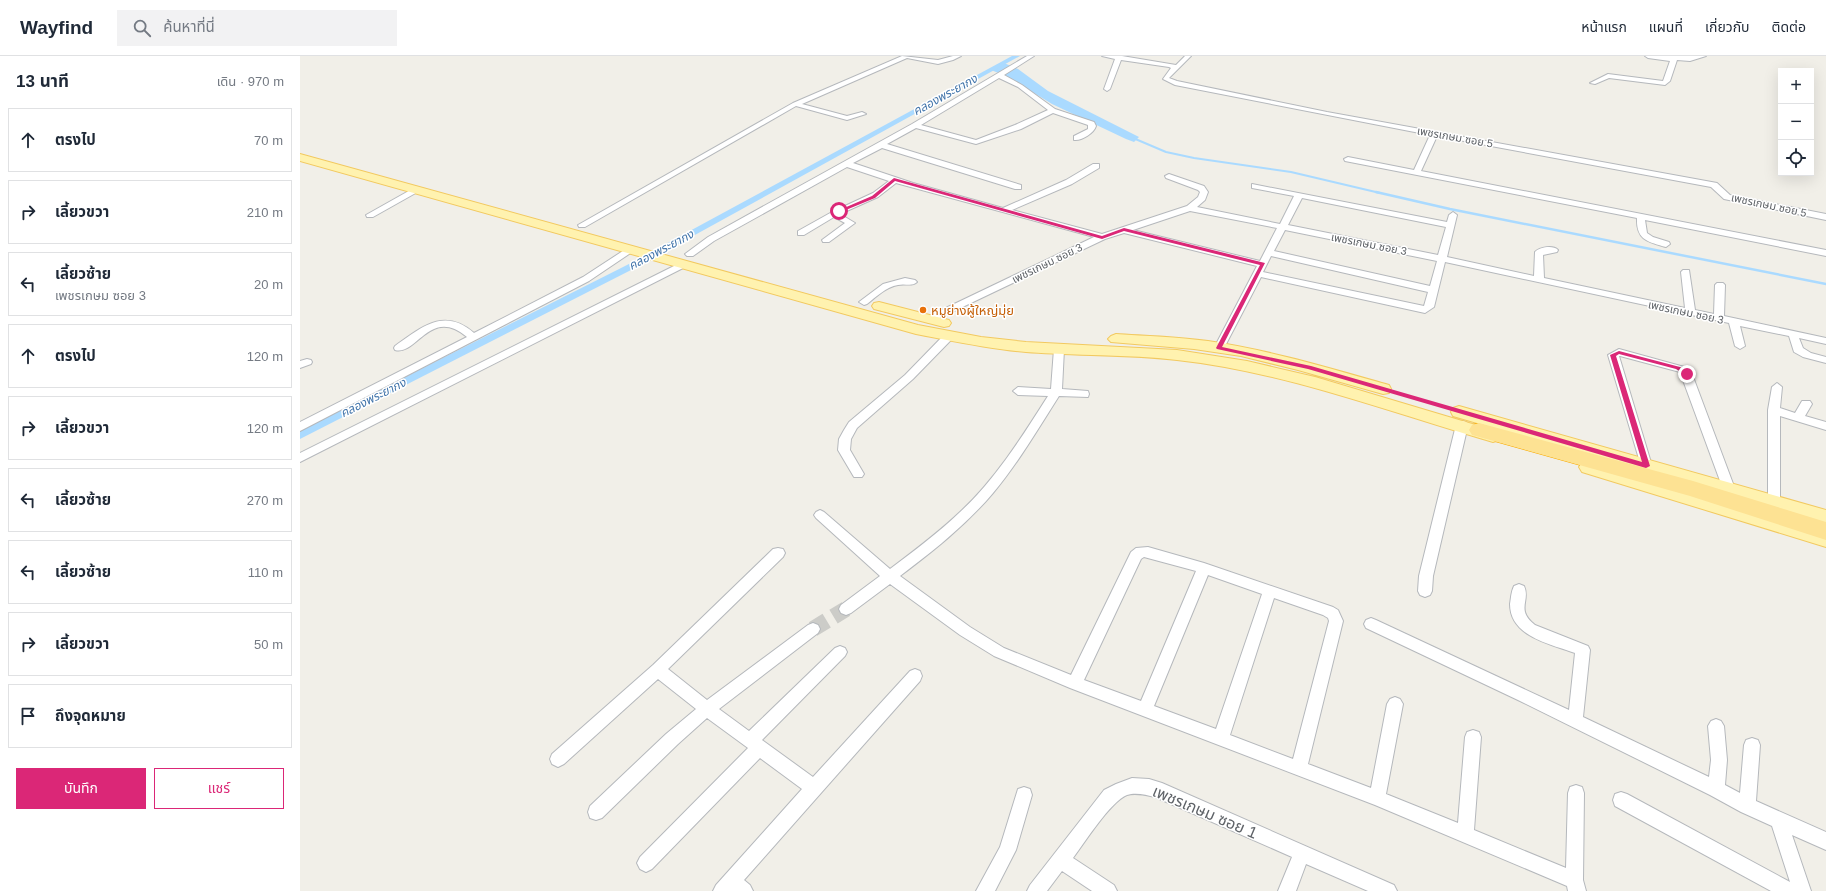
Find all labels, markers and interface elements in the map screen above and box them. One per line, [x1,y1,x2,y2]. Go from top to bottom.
search box [117,10,397,46]
text: Wayfind [20,17,93,38]
icon: search [131,17,153,39]
text: ค้นหาที่นี่ [163,18,215,35]
text: หน้าแรก [1581,19,1627,35]
text: แผนที่ [1649,19,1683,35]
text: เกี่ยวกับ [1705,19,1750,35]
text: ติดต่อ [1772,19,1806,35]
map controls [1778,68,1814,176]
button: + [1778,68,1814,104]
water label: คลองพระยากง [910,71,980,118]
text: 13 นาที [16,72,69,91]
text: เดิน · 970 m [217,74,284,89]
button: − [1778,104,1814,140]
street label: เพชรเกษม ซอย 5 [1416,124,1494,150]
icon: ahead [17,129,39,151]
text: ตรงไป [55,131,96,148]
text: 70 m [254,133,283,148]
button: locate [1778,140,1814,176]
street label: เพชรเกษม ซอย 5 [1730,191,1808,219]
icon: right [17,201,39,223]
route start [830,202,848,220]
text: เลี้ยวขวา [55,203,109,220]
text: 210 m [247,205,283,220]
water label: คลองพระยากง [626,227,696,273]
street label: เพชรเกษม ซอย 3 [1330,231,1408,257]
street label: เพชรเกษม ซอย 3 [1010,241,1084,285]
text: เลี้ยวซ้าย [55,265,111,282]
icon: left [17,273,39,295]
text: 20 m [254,277,283,292]
text: เพชรเกษม ซอย 3 [55,288,146,303]
street label: เพชรเกษม ซอย 3 [1647,298,1725,326]
place label: หมูย่างผู้ใหญ่มุ่ย [931,303,1014,318]
marker: หมูย่างผู้ใหญ่มุ่ย [918,305,928,315]
icon: ahead [17,345,39,367]
text: ตรงไป [55,347,96,364]
text: 120 m [247,349,283,364]
route end [1678,365,1696,383]
water label: คลองพระยากง [338,375,409,420]
icon: right [17,417,39,439]
text: เลี้ยวขวา [55,419,109,436]
text: 120 m [247,421,283,436]
icon: left [17,489,39,511]
text: เลี้ยวซ้าย [55,491,111,508]
text: 270 m [247,493,283,508]
icon: left [17,561,39,583]
text: เลี้ยวซ้าย [55,563,111,580]
text: 110 m [248,565,283,580]
icon: right [17,633,39,655]
text: เลี้ยวขวา [55,635,109,652]
text: 50 m [254,637,283,652]
icon: arrive [17,705,39,727]
text: ถึงจุดหมาย [55,707,126,724]
button: บันทึก [16,768,146,809]
button: แชร์ [154,768,284,809]
street label: เพชรเกษม ซอย 1 [1150,782,1260,842]

